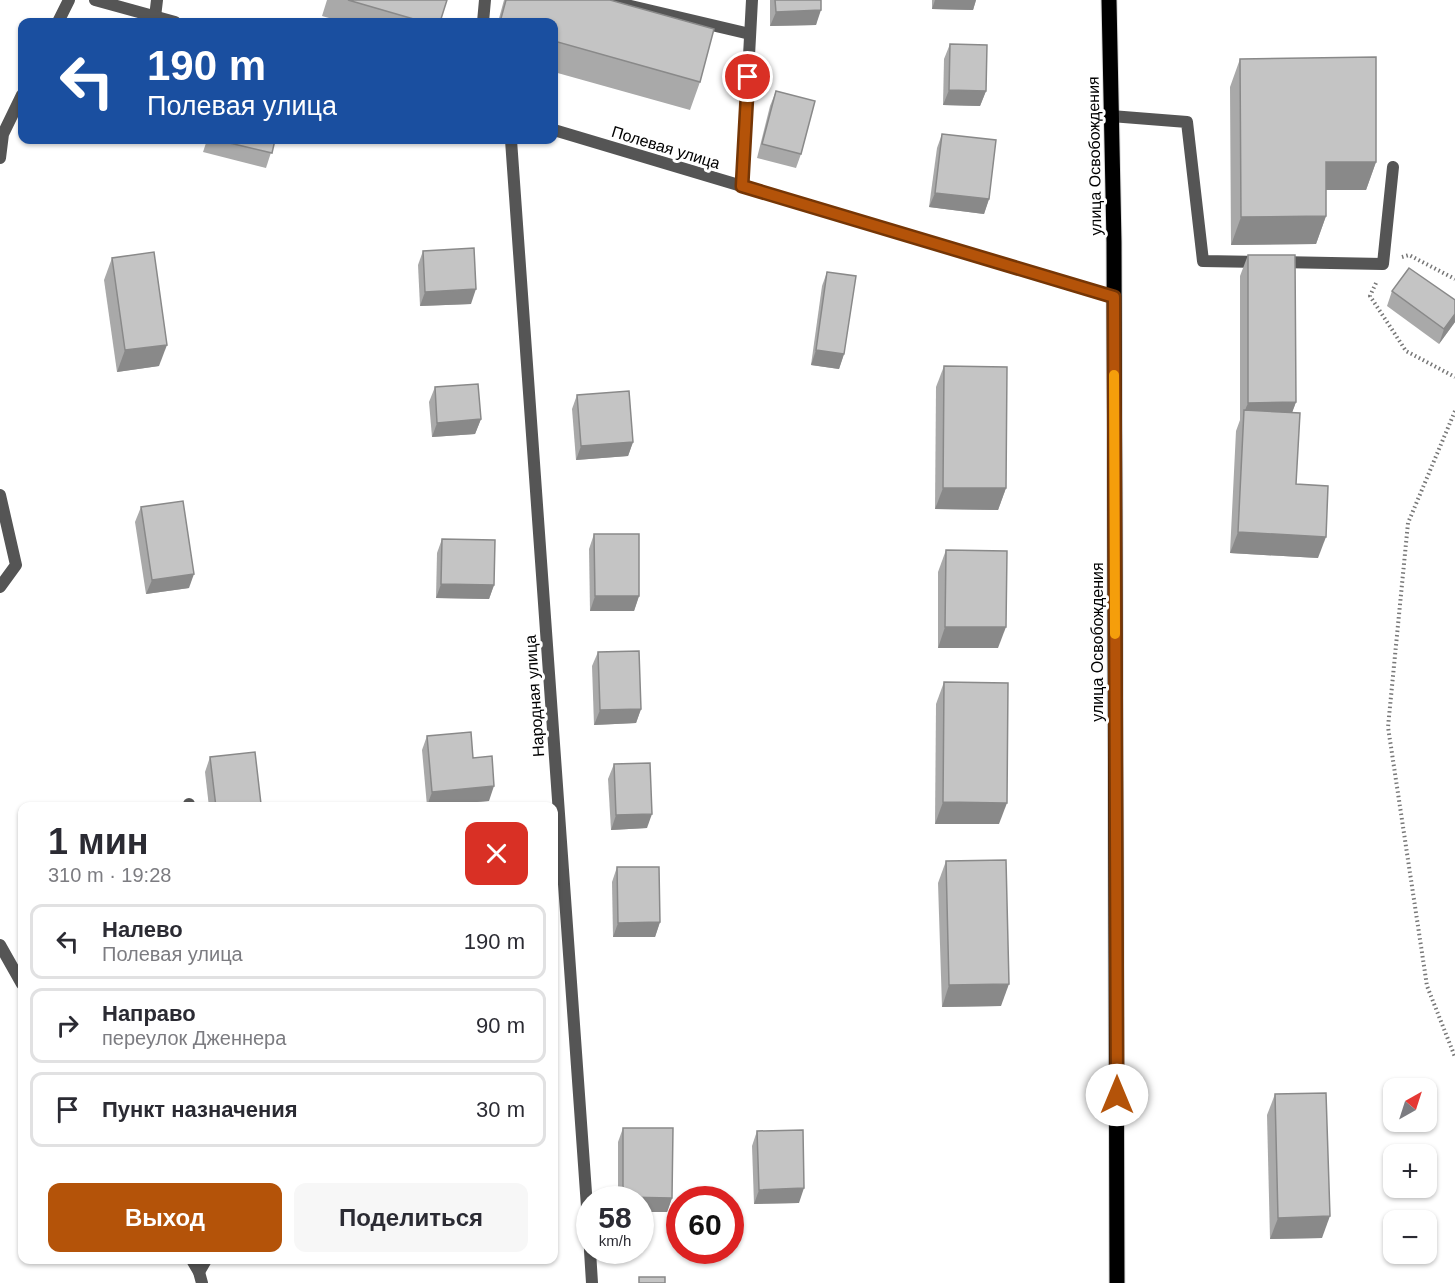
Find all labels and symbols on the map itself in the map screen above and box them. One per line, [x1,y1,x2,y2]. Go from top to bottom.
pin [722,51,773,102]
street label: улица Освобождения [1085,76,1104,236]
street label: Полевая улица [610,123,722,172]
street label: улица Освобождения [1089,562,1106,722]
street label: Народная улица [522,634,547,757]
position arrow [1085,1063,1149,1127]
north arrow [1383,1078,1437,1132]
speed limit sign: 60 [666,1186,744,1264]

